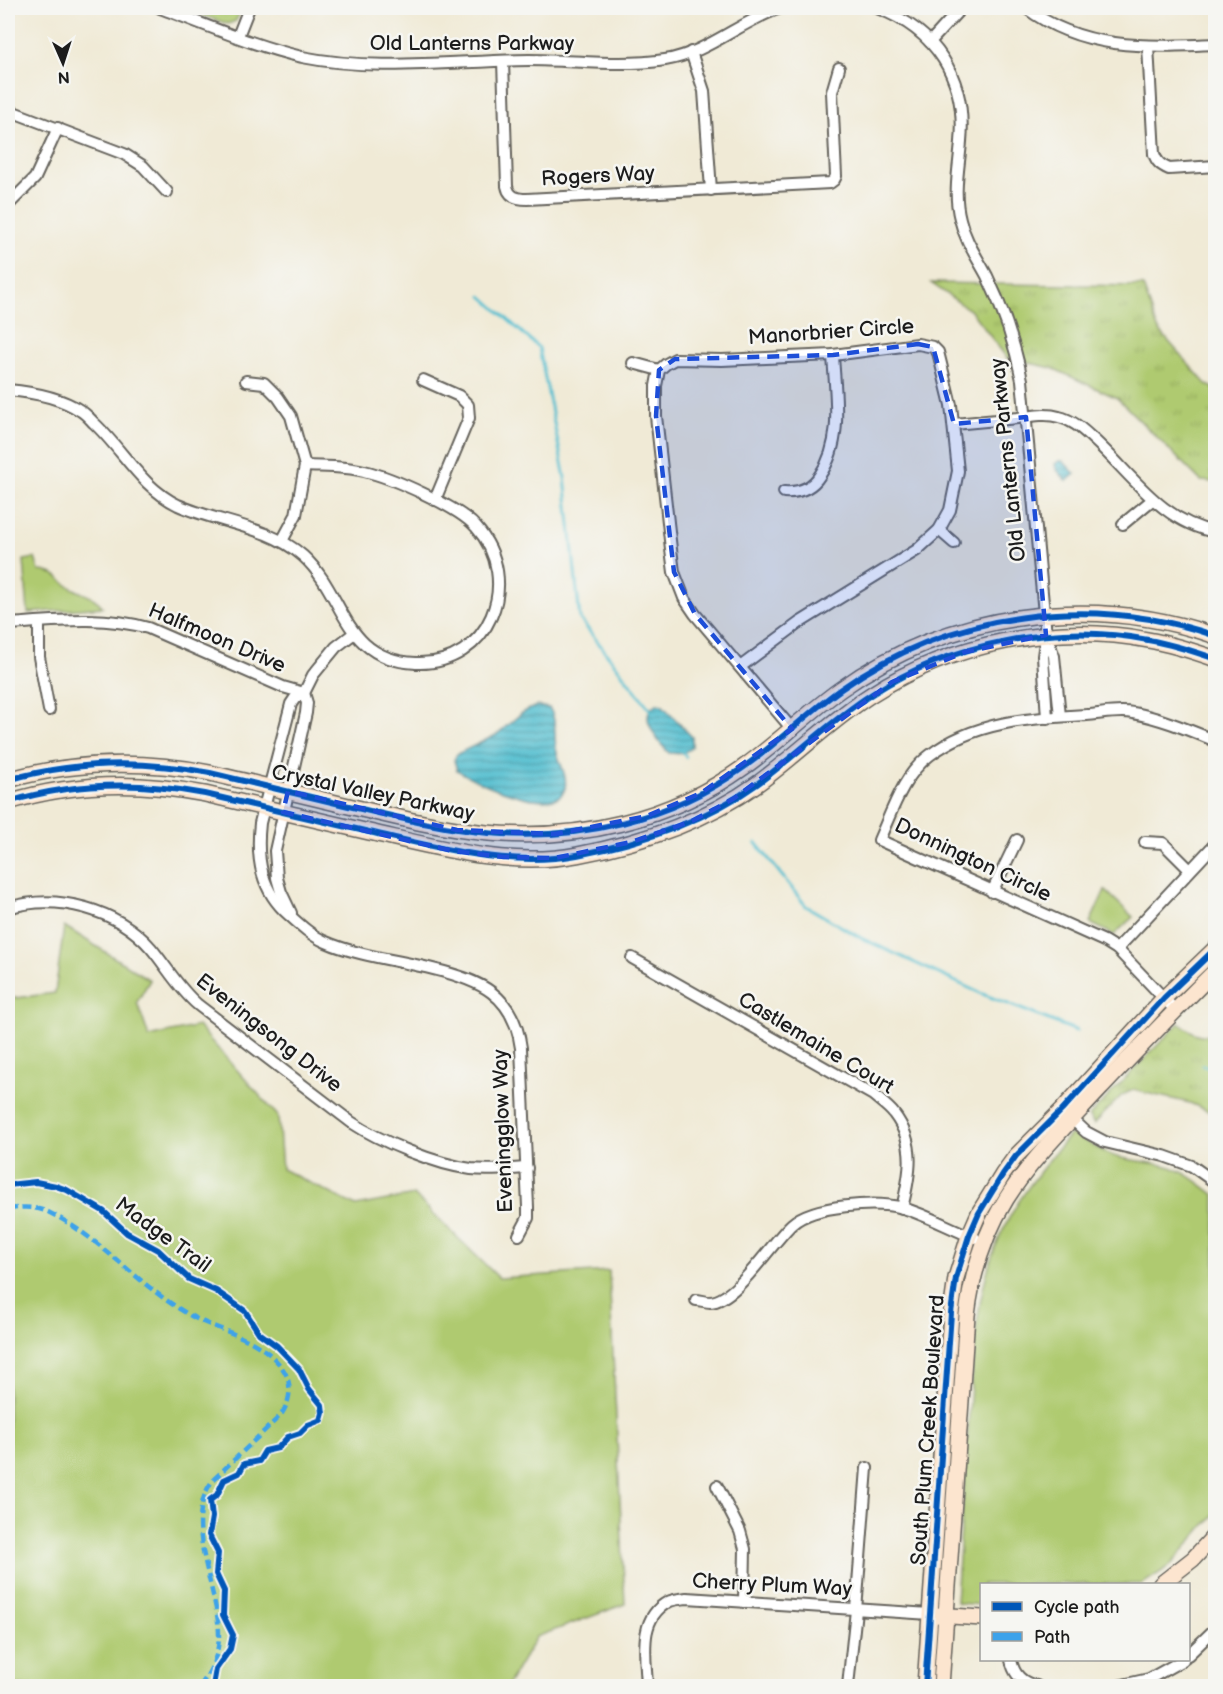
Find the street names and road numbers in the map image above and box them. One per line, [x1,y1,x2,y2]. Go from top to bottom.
street label: Old Lanterns Parkway [370,31,575,56]
street label: Rogers Way [541,161,656,191]
street label: Manorbrier Circle [747,314,915,350]
street label: Old Lanterns Parkway [985,356,1031,563]
street label: Halfmoon Drive [145,598,289,678]
street label: Crystal Valley Parkway [269,759,477,827]
street label: Donnington Circle [891,813,1055,907]
street label: Eveningsong Drive [191,968,347,1098]
street label: Castlemaine Court [734,987,899,1100]
street label: Eveningglow Way [488,1048,518,1213]
street label: Madge Trail [110,1192,216,1278]
street label: South Plum Creek Boulevard [906,1294,950,1566]
street label: Cherry Plum Way [691,1568,853,1602]

